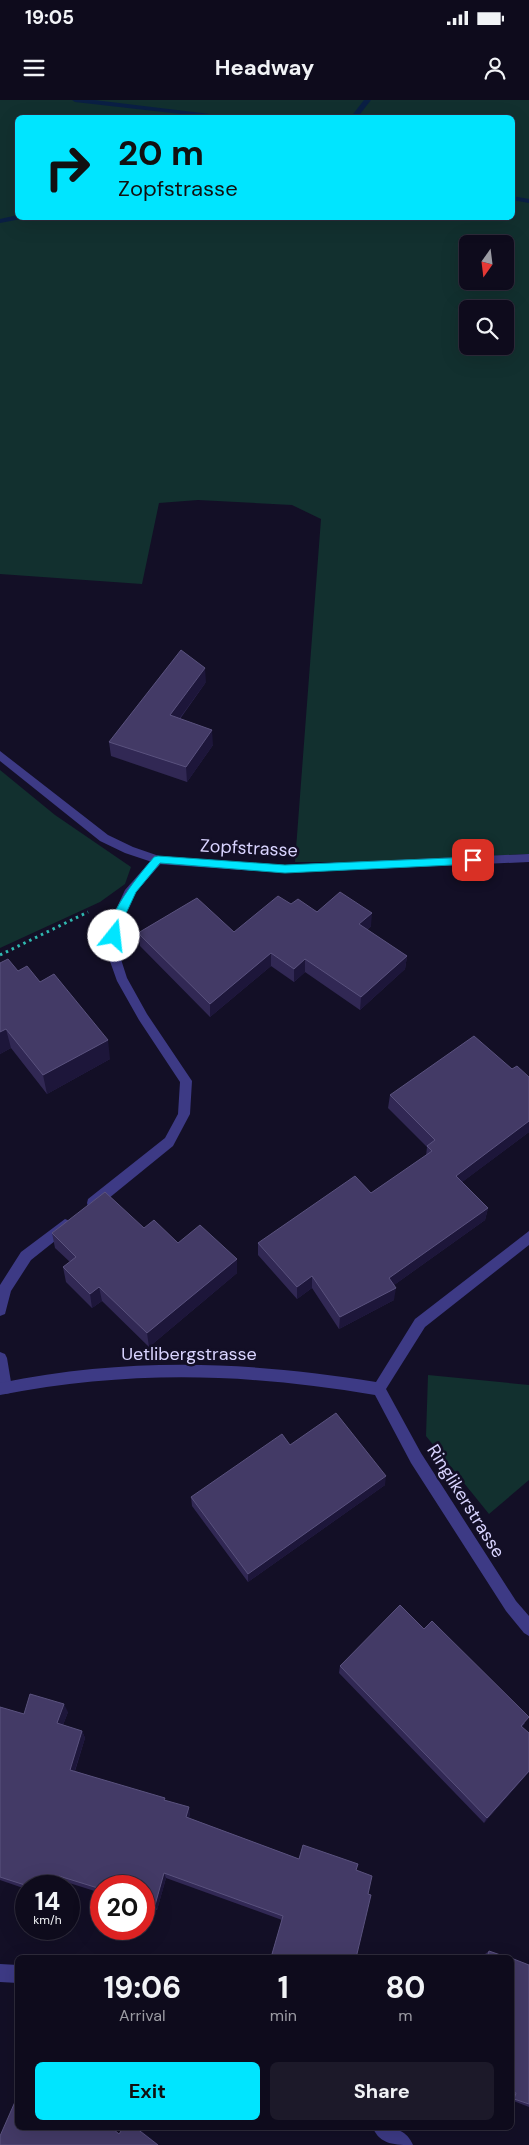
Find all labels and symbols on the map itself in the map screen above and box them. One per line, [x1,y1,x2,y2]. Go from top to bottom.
north arrow [459,235,514,290]
street label: Zopfstrasse [199,833,299,863]
pin [452,839,494,881]
position arrow [87,909,139,961]
street label: Uetlibergstrasse [121,1342,257,1366]
street label: Ringlikerstrasse [422,1440,510,1562]
speed limit sign: 20 [90,1875,155,1940]

